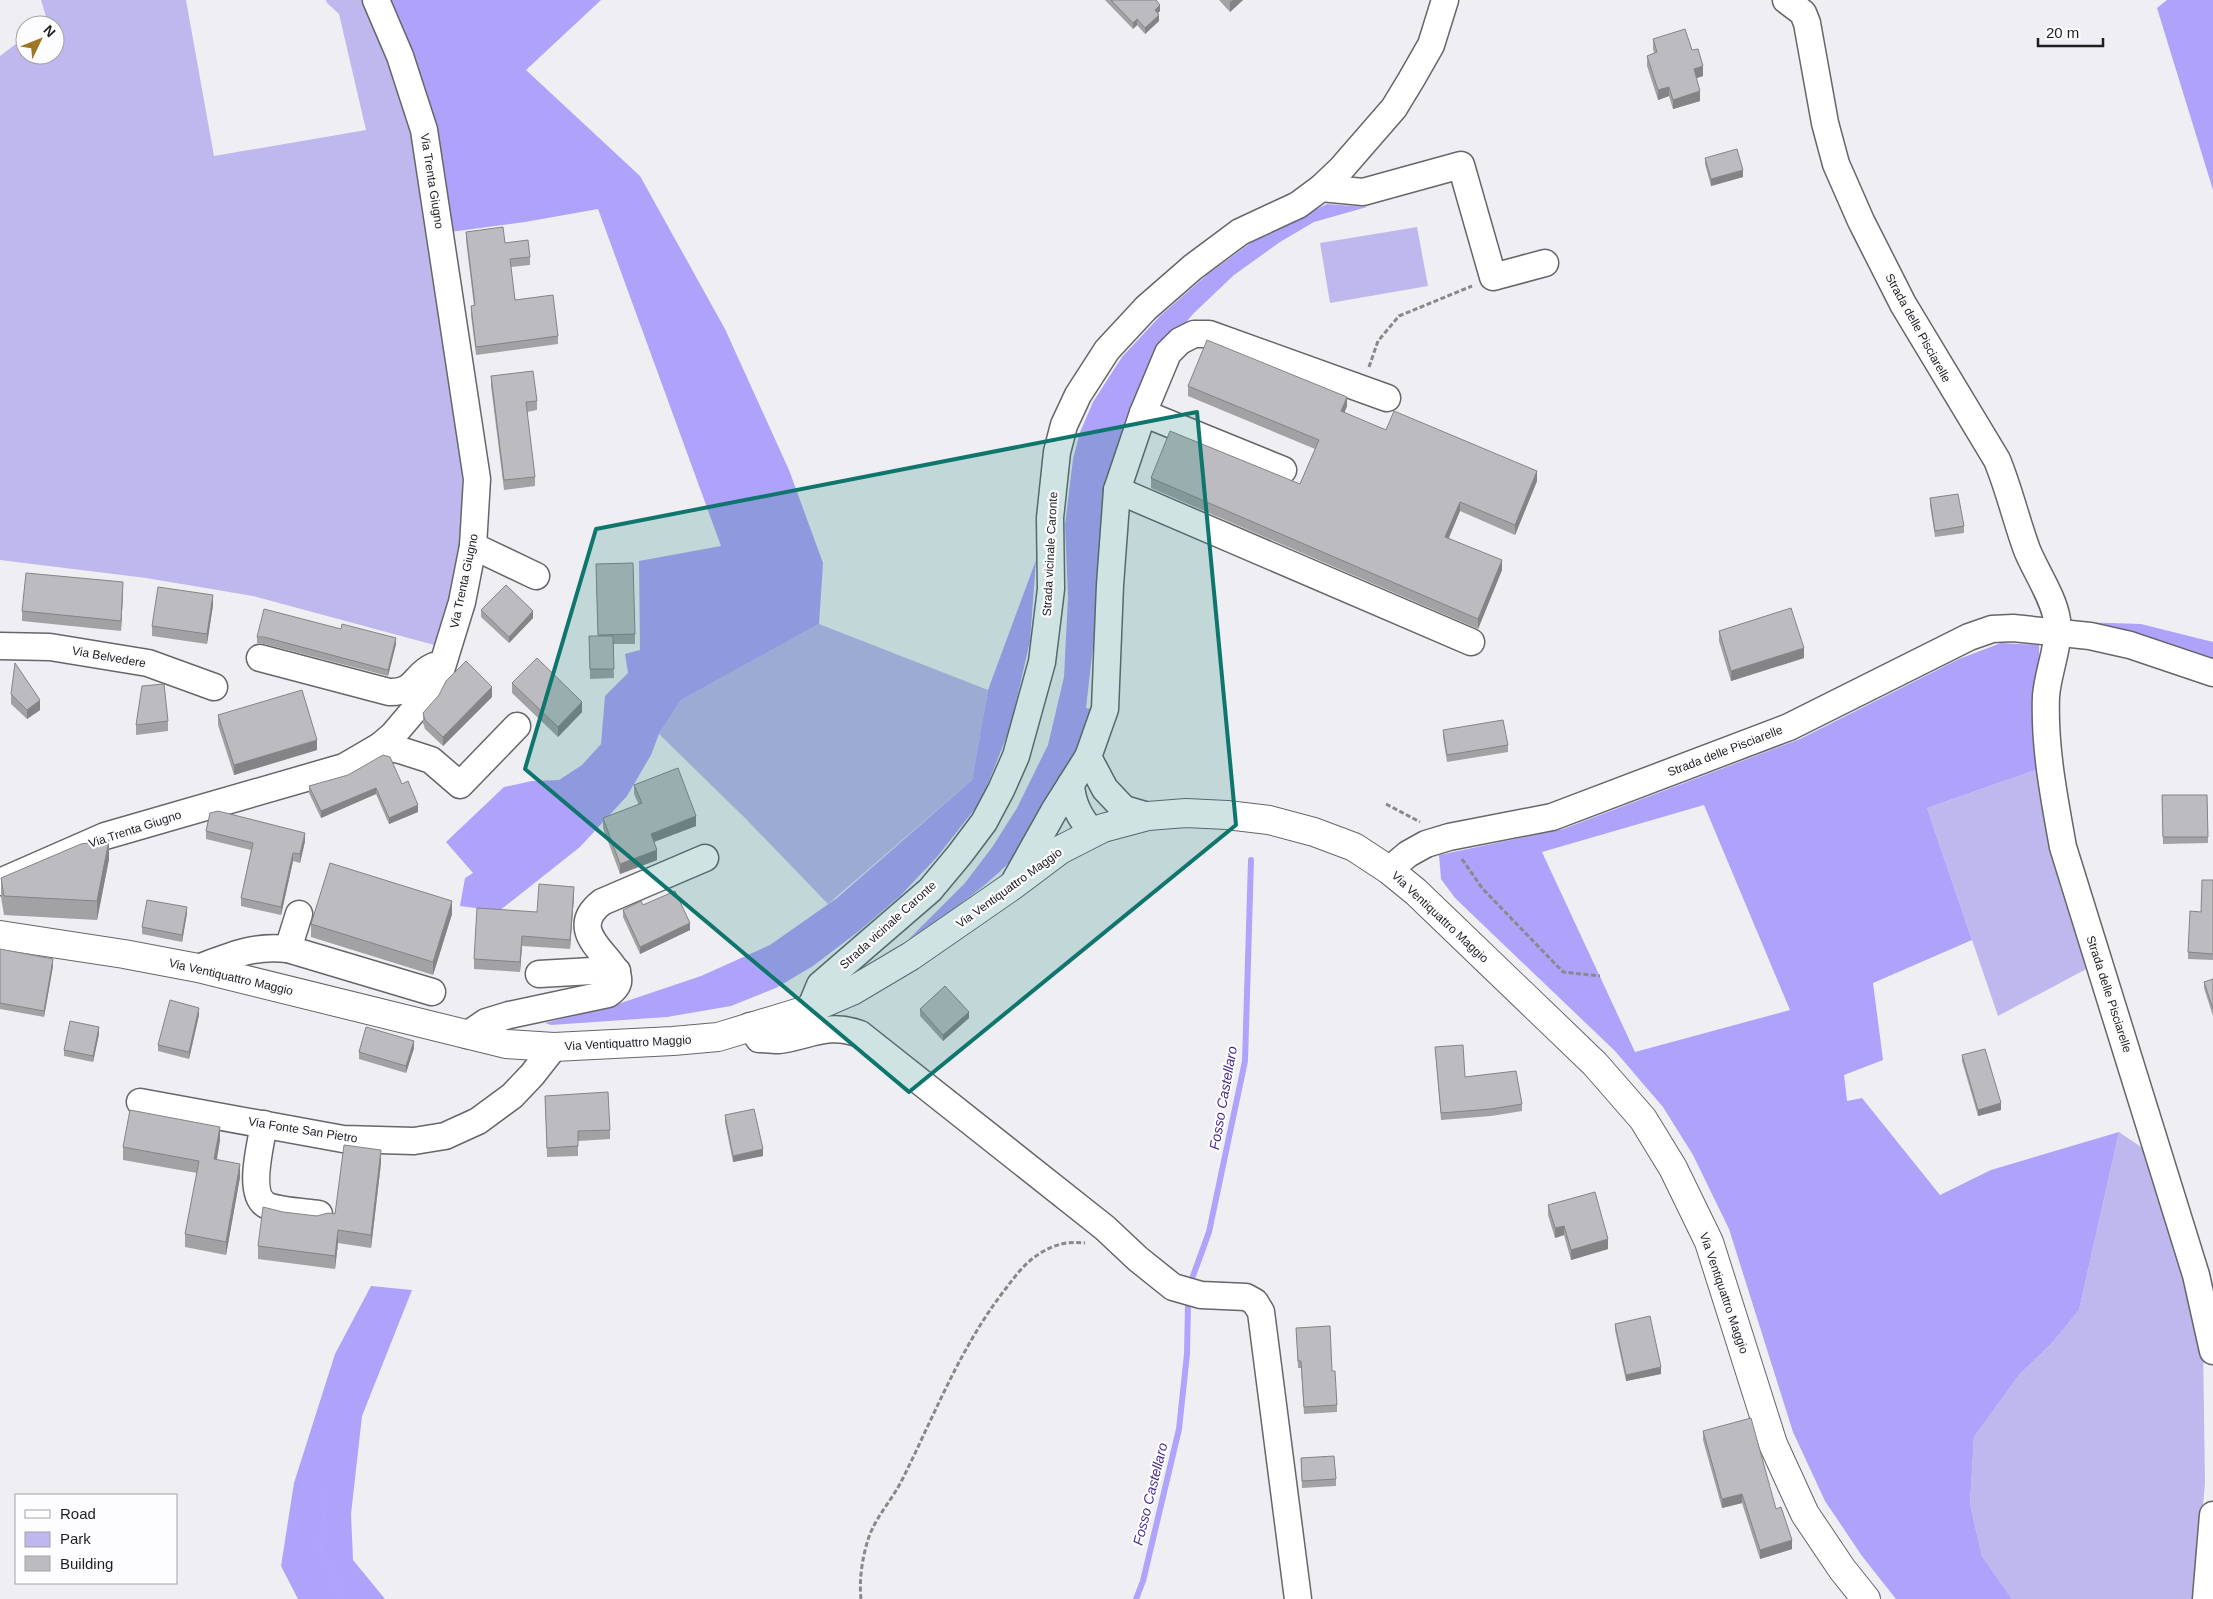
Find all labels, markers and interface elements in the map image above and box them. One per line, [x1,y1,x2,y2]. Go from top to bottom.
north arrow [15,15,65,65]
scale bar [2038,15,2103,47]
text: N [40,22,59,40]
text: 20 m [2046,24,2079,41]
street label: Via Trenta Giugno [418,132,447,230]
street label: Strada delle Pisciarelle [1882,271,1954,385]
street label: Strada vicinale Caronte [1040,491,1060,617]
street label: Via Trenta Giugno [447,532,481,630]
street label: Via Belvedere [71,644,147,670]
street label: Strada delle Pisciarelle [1666,722,1785,779]
street label: Via Trenta Giugno [87,807,183,851]
street label: Via Ventiquattro Maggio [953,845,1065,931]
street label: Via Ventiquattro Maggio [1389,869,1492,966]
street label: Strada vicinale Caronte [837,878,939,972]
street label: Strada delle Pisciarelle [2083,934,2135,1055]
street label: Via Ventiquattro Maggio [167,956,295,998]
street label: Via Ventiquattro Maggio [564,1033,692,1053]
water label: Fosso Castellaro [1206,1045,1240,1151]
street label: Via Fonte San Pietro [247,1114,359,1146]
street label: Via Ventiquattro Maggio [1697,1231,1751,1356]
water label: Fosso Castellaro [1130,1441,1171,1547]
legend [15,1494,178,1584]
text: Road [60,1505,96,1522]
text: Park [60,1530,91,1547]
text: Building [60,1555,113,1572]

